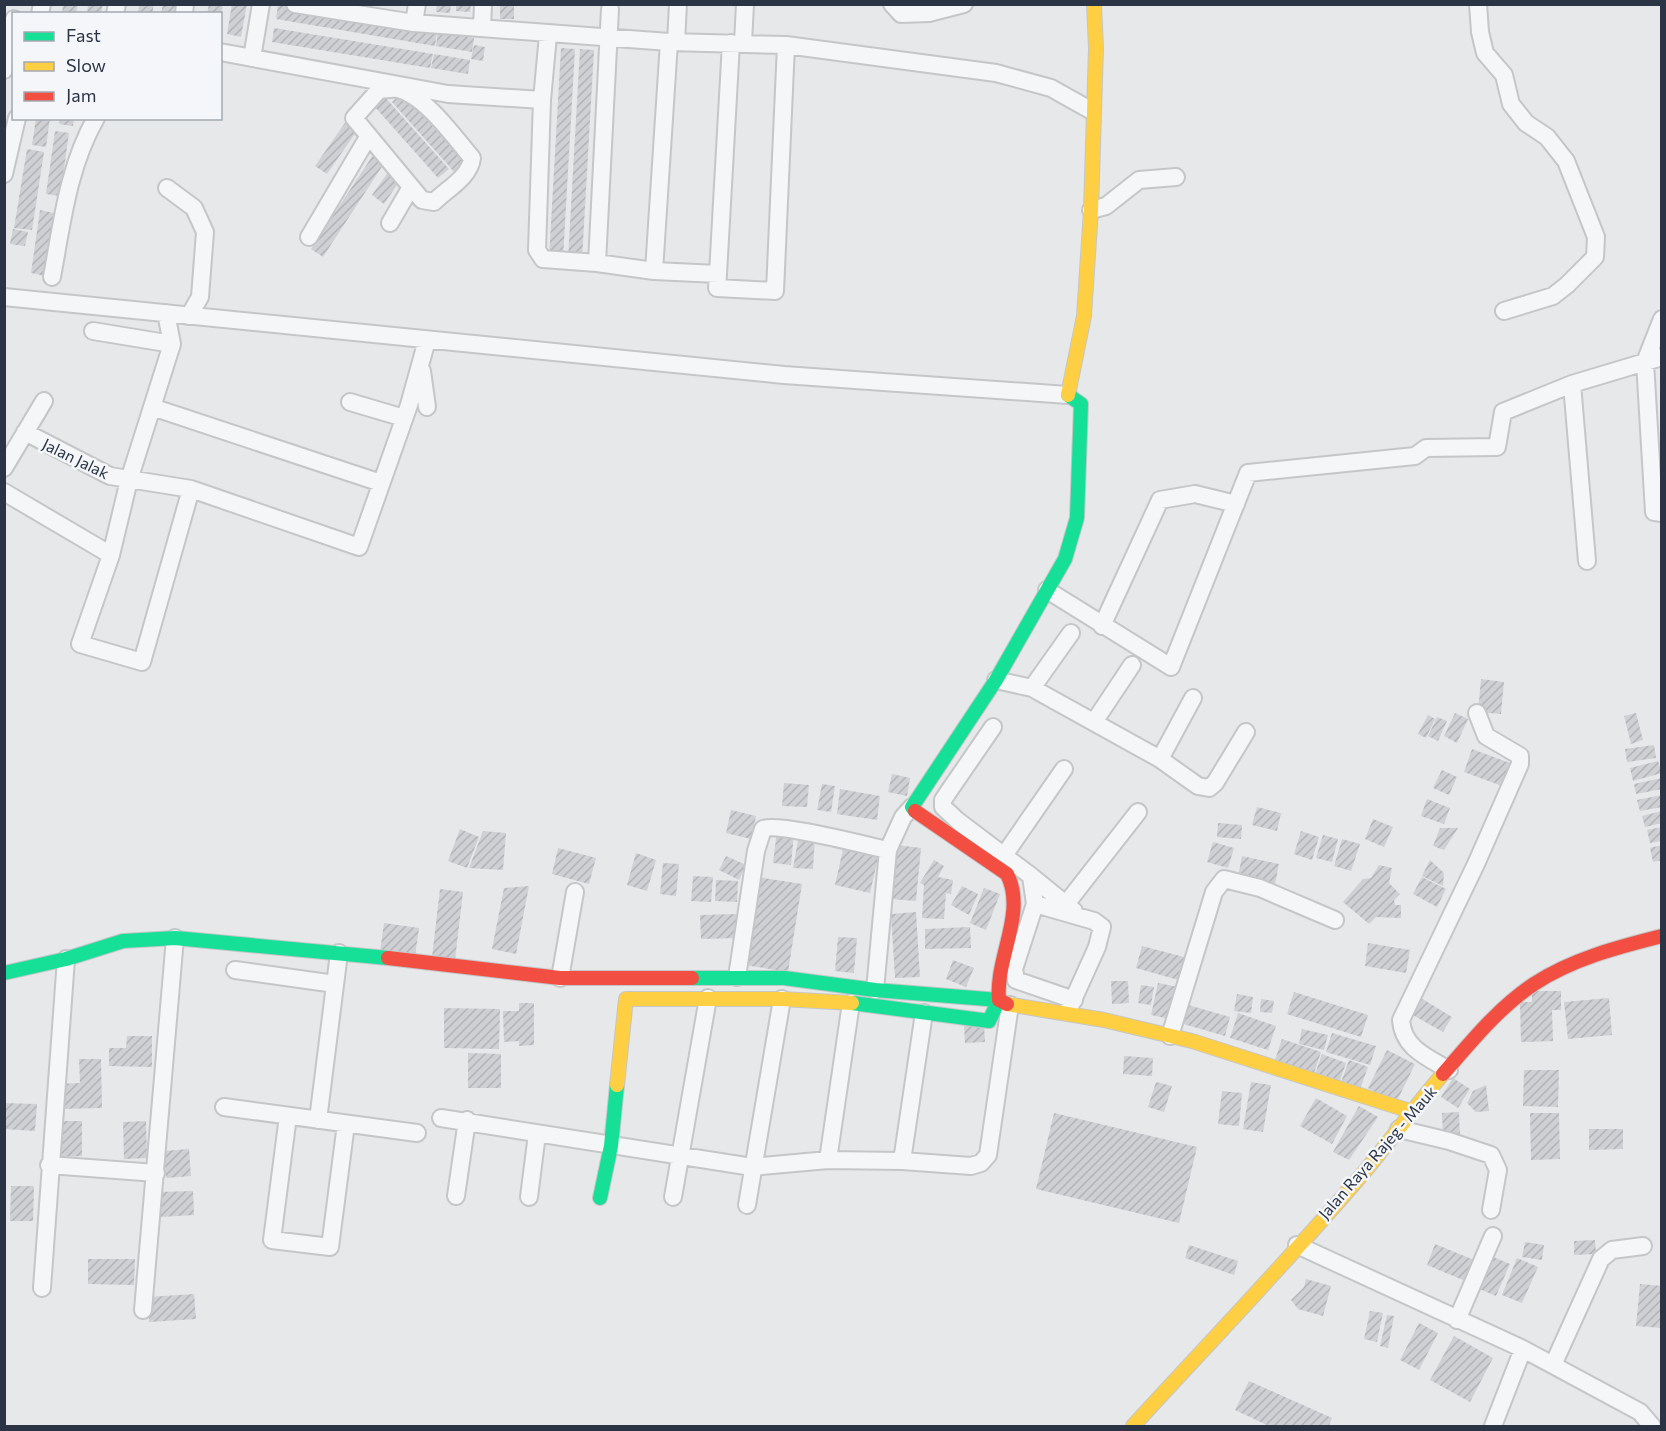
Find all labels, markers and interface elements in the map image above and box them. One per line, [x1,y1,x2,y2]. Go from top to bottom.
legend [12,12,222,120]
text: Fast [66,24,101,46]
text: Slow [66,54,106,76]
text: Jam [66,84,96,106]
street label: Jalan Jalak [40,434,113,482]
street label: Jalan Raya Rajeg - Mauk [1314,1081,1440,1223]

